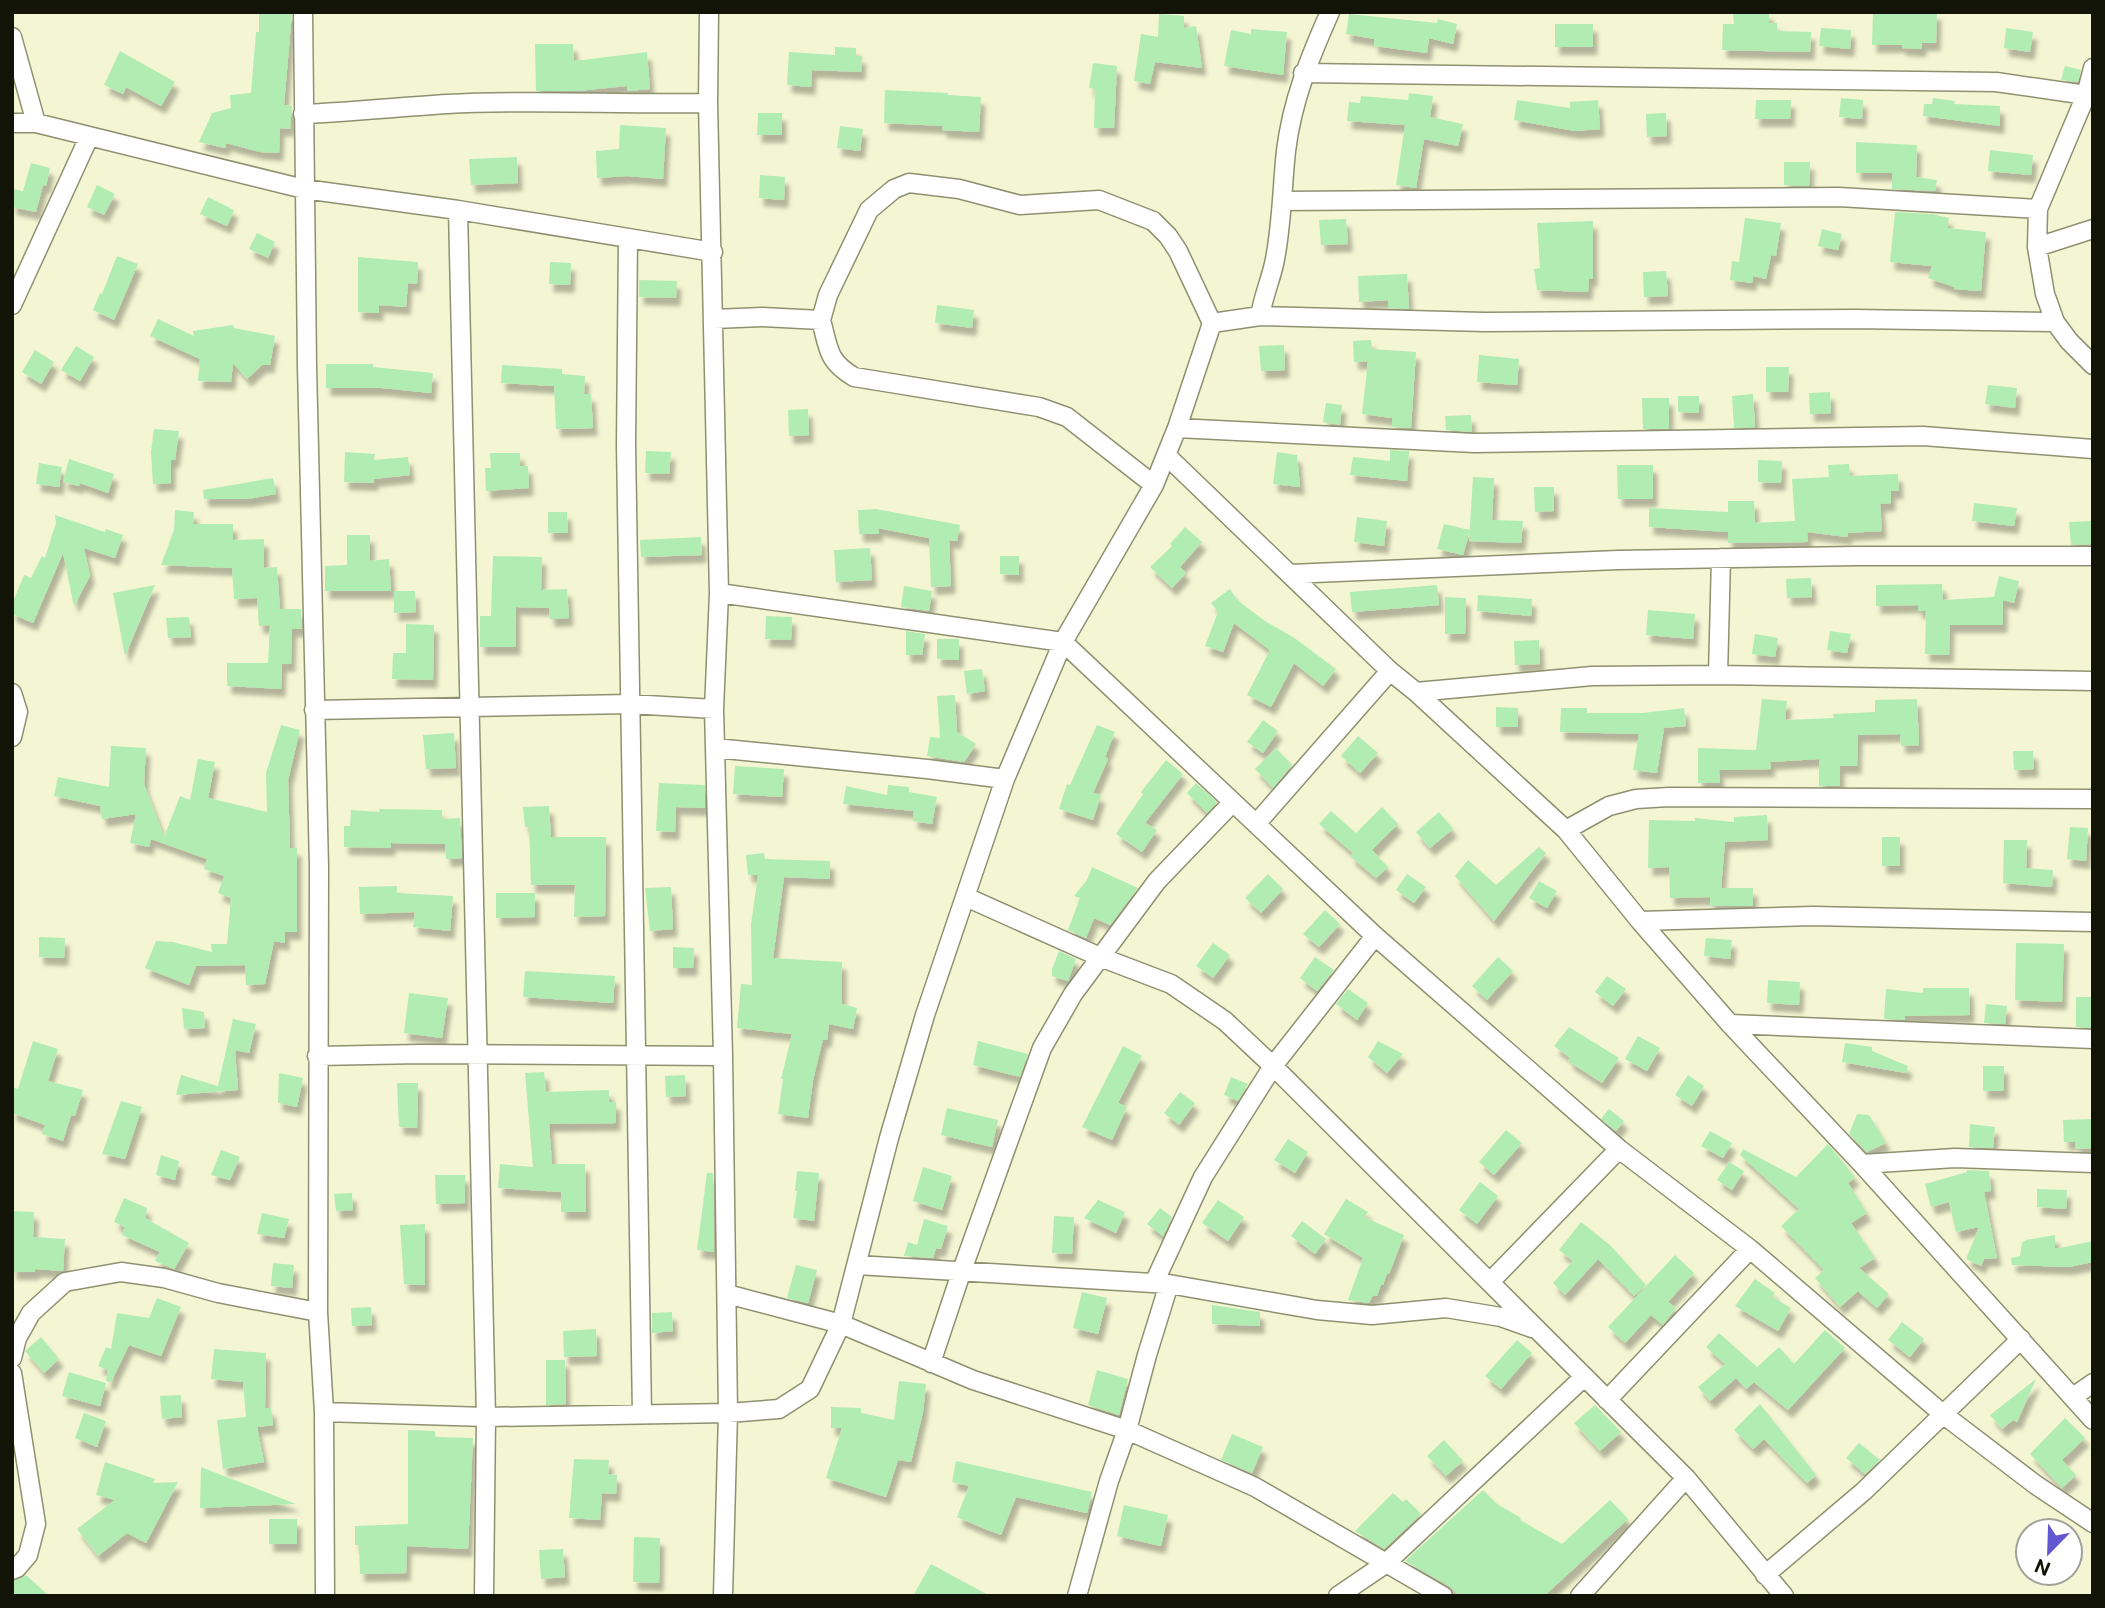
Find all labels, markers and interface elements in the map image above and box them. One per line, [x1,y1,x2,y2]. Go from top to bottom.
north arrow [2014,1517,2084,1587]
text: N [2031,1555,2053,1581]

